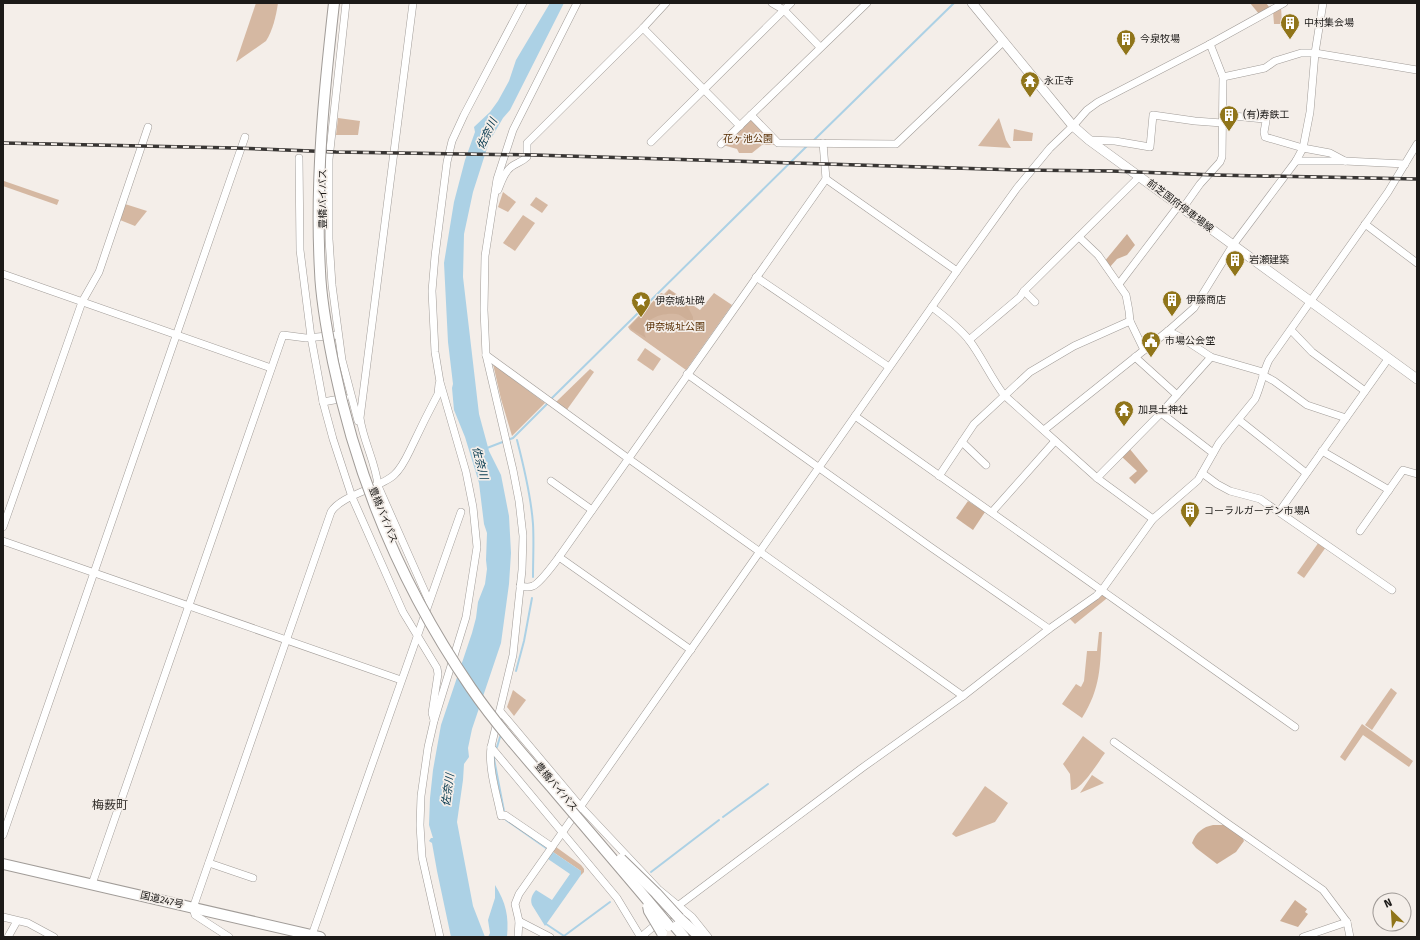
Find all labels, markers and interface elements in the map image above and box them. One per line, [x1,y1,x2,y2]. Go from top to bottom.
building icon: 中村集会場 [1279,12,1301,40]
place label: 中村集会場 [1304,17,1354,29]
building icon: 今泉牧場 [1115,28,1137,56]
place label: 今泉牧場 [1140,33,1180,45]
temple icon: 永正寺 [1019,70,1041,98]
place label: 永正寺 [1044,75,1074,87]
building icon: (有)寿鉄工 [1218,104,1240,132]
place label: (有)寿鉄工 [1243,108,1289,121]
water label: 佐奈川 [474,115,501,152]
park label: 花ヶ池公園 [723,133,773,145]
street label: 豊橋バイパス [317,169,329,229]
street label: 前芝国府停車場線 [1144,177,1216,235]
building icon: 岩瀬建築 [1224,249,1246,277]
place label: 岩瀬建築 [1249,254,1289,266]
building icon: 伊藤商店 [1161,289,1183,317]
place icon: 伊奈城址碑 [630,290,652,318]
place label: 伊藤商店 [1186,294,1226,306]
place label: 伊奈城址碑 [655,295,705,307]
park label: 伊奈城址公園 [645,321,705,333]
public building icon: 市場公会堂 [1140,330,1162,358]
place label: 市場公会堂 [1165,335,1215,347]
temple icon: 加具土神社 [1113,399,1135,427]
place label: 加具土神社 [1138,404,1188,416]
water label: 佐奈川 [470,445,491,482]
street label: 豊橋バイパス [366,485,400,545]
building icon: コーラルガーデン市場A [1179,500,1201,528]
place label: コーラルガーデン市場A [1204,505,1310,517]
street label: 豊橋バイパス [532,760,580,814]
water label: 佐奈川 [439,772,457,807]
district label: 梅薮町 [92,798,128,812]
street label: 国道247号 [139,889,185,911]
north arrow [1372,892,1412,932]
text: N [1382,896,1394,911]

